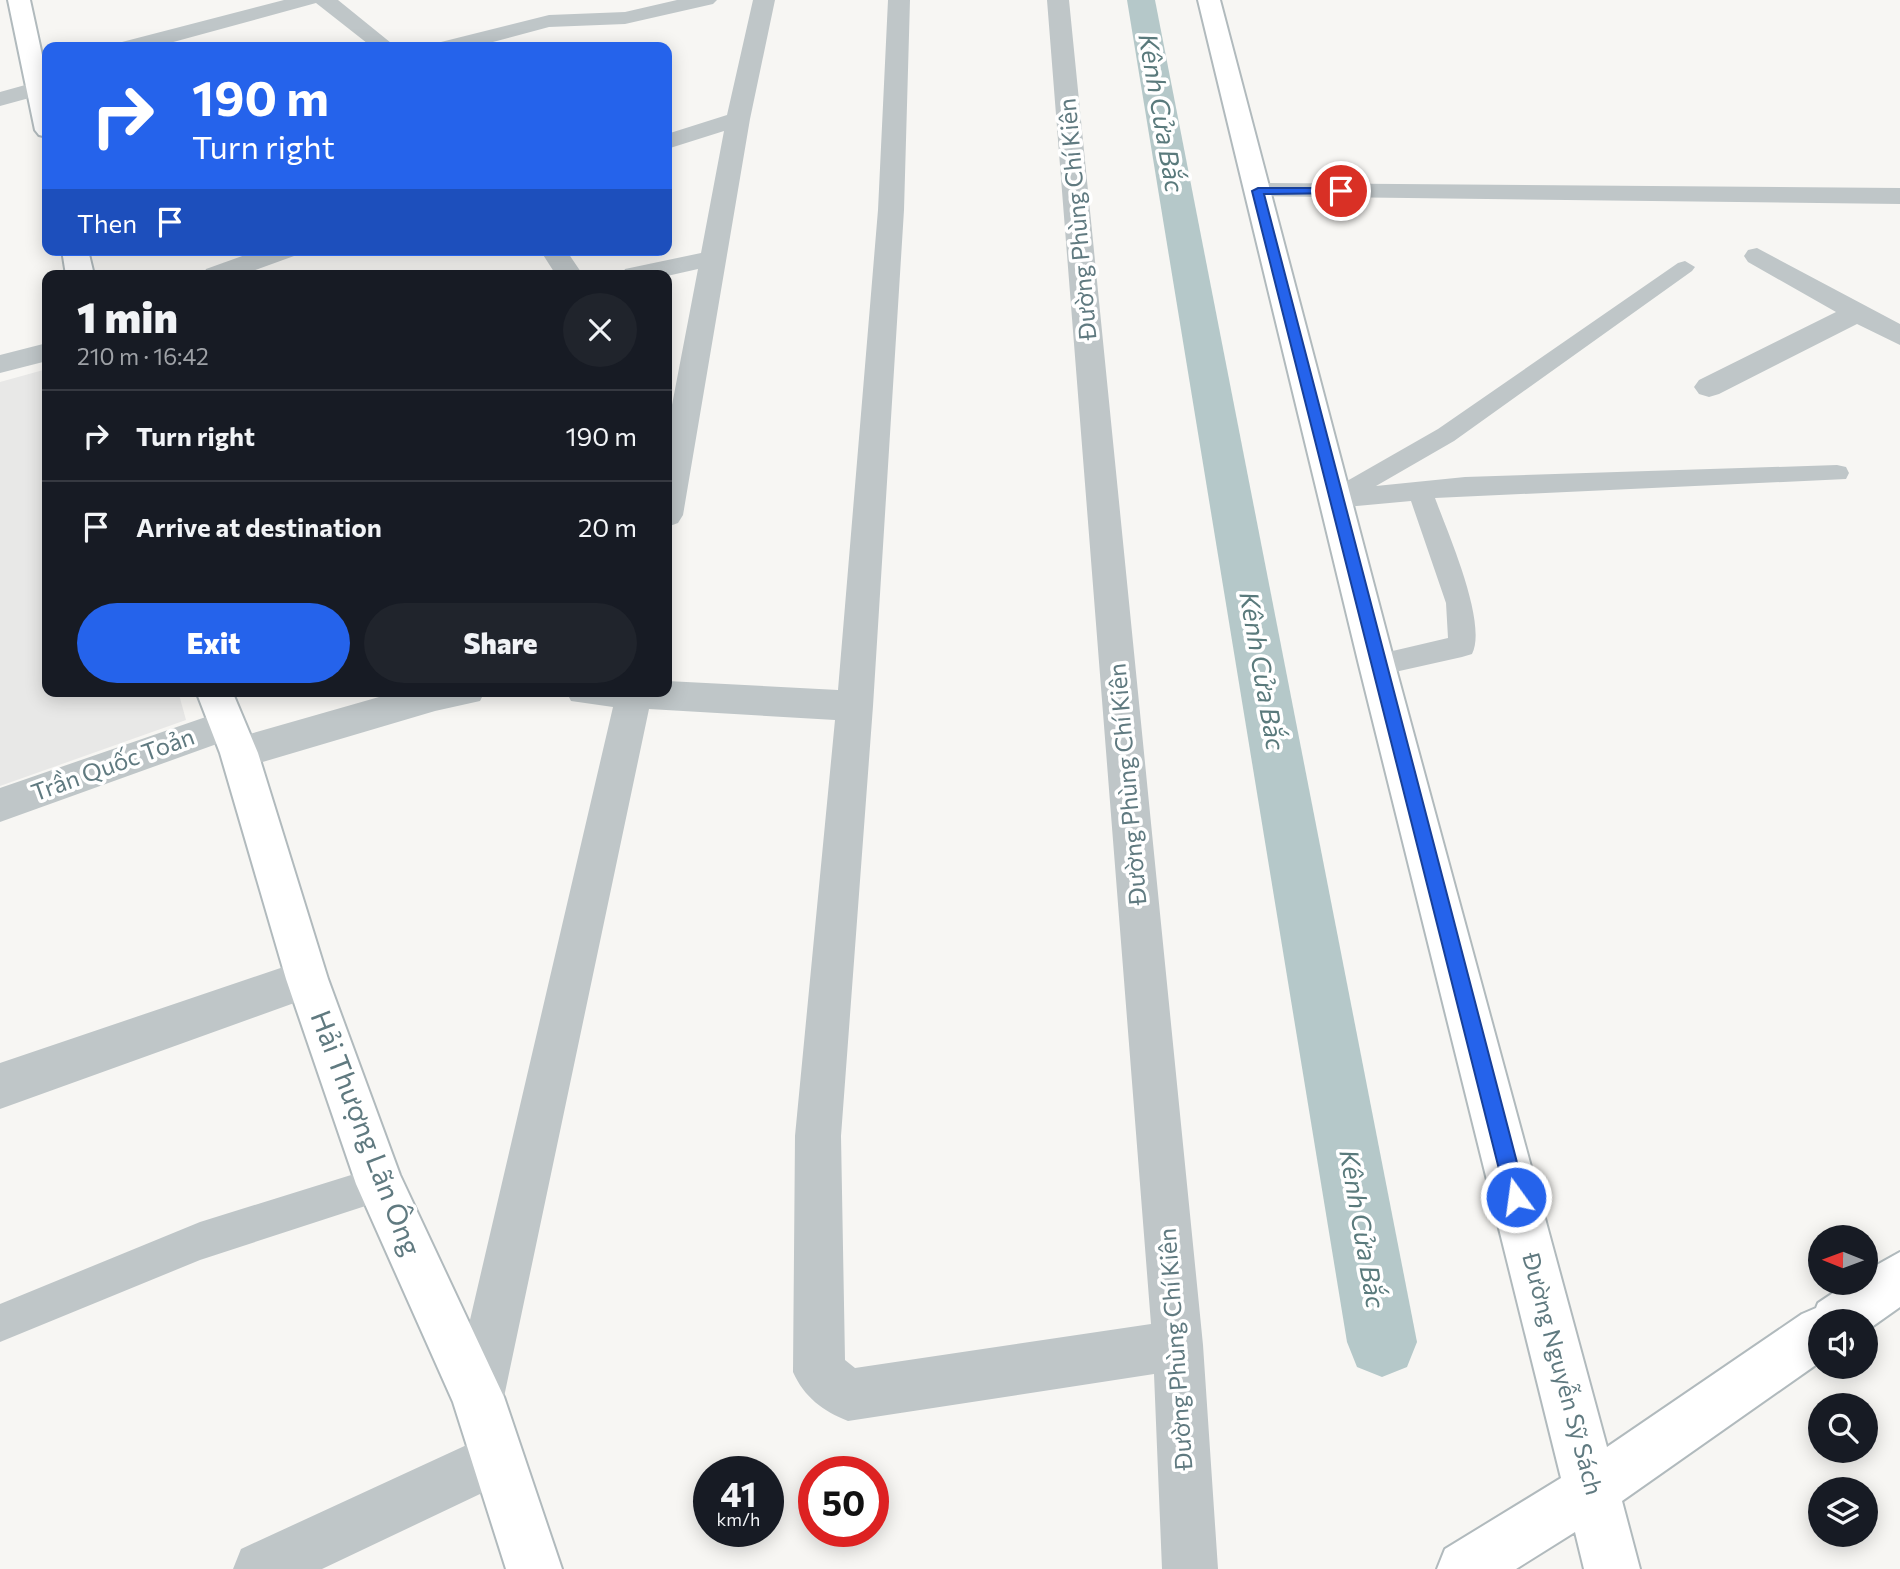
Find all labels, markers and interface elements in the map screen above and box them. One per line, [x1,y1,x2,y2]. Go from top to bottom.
water label: Kênh Cửa Bắc [1133,31,1192,195]
text: 190 m [192,66,329,126]
icon: right [77,70,168,161]
street label: Đường Phùng Chí Kiên [1051,97,1102,342]
text: Turn right [192,126,335,166]
pin [1311,161,1371,221]
icon: arrive [1322,172,1360,210]
icon: arrive [151,203,189,241]
text: Then [77,207,137,238]
text: 1 min [77,290,178,342]
button: close [563,293,637,367]
text: 210 m · 16:42 [77,342,209,370]
icon: right [77,417,115,455]
text: Turn right [136,420,255,451]
text: 190 m [565,420,637,451]
icon: arrive [77,508,115,546]
text: Arrive at destination [136,511,382,542]
text: 20 m [578,511,637,542]
water label: Kênh Cửa Bắc [1234,589,1293,753]
button: Exit [77,603,350,683]
button: Share [364,603,637,683]
street label: Đường Phùng Chí Kiên [1101,662,1152,907]
street label: Trần Quốc Toản [27,721,198,807]
street label: Hải Thượng Lãn Ông [304,1005,429,1260]
water label: Kênh Cửa Bắc [1334,1147,1393,1311]
position arrow [1479,1160,1553,1234]
north arrow [1808,1225,1878,1295]
map controls [1808,1225,1878,1547]
street label: Đường Phùng Chí Kiên [1152,1227,1198,1472]
street label: Đường Nguyễn Sỹ Sách [1517,1248,1610,1498]
button: sound [1808,1309,1878,1379]
button: search [1808,1393,1878,1463]
speed limit sign: 50 [798,1456,889,1547]
text: 41 [720,1471,757,1514]
button: layers [1808,1477,1878,1547]
text: km/h [717,1508,760,1530]

